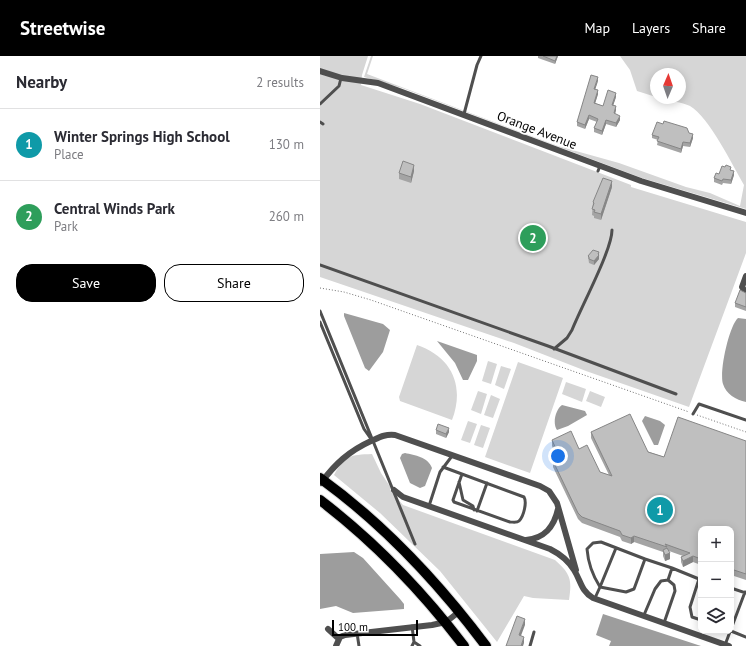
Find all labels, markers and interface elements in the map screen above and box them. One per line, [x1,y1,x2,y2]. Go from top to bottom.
text: Streetwise [20,16,105,40]
text: Map [584,19,610,37]
text: Layers [632,19,670,37]
text: Share [692,19,726,37]
north arrow [650,68,686,104]
text: Nearby [16,71,67,93]
text: 2 results [256,74,304,91]
street label: Orange Avenue [495,107,579,153]
text: Winter Springs High School [54,127,230,146]
text: 1 [25,136,33,153]
text: 130 m [269,136,304,153]
text: Place [54,146,84,163]
text: Central Winds Park [54,199,175,218]
text: 2 [25,208,33,225]
text: 260 m [269,208,304,225]
text: Park [54,218,78,235]
pin: 2 [520,223,546,253]
button: Save [16,264,156,302]
button: Share [164,264,304,302]
your location [548,446,568,466]
pin: 1 [647,495,673,525]
map controls [698,526,734,634]
button: + [698,526,734,562]
button: − [698,562,734,598]
button: layers [698,598,734,634]
scale bar [332,618,418,637]
text: 100 m [338,620,368,634]

